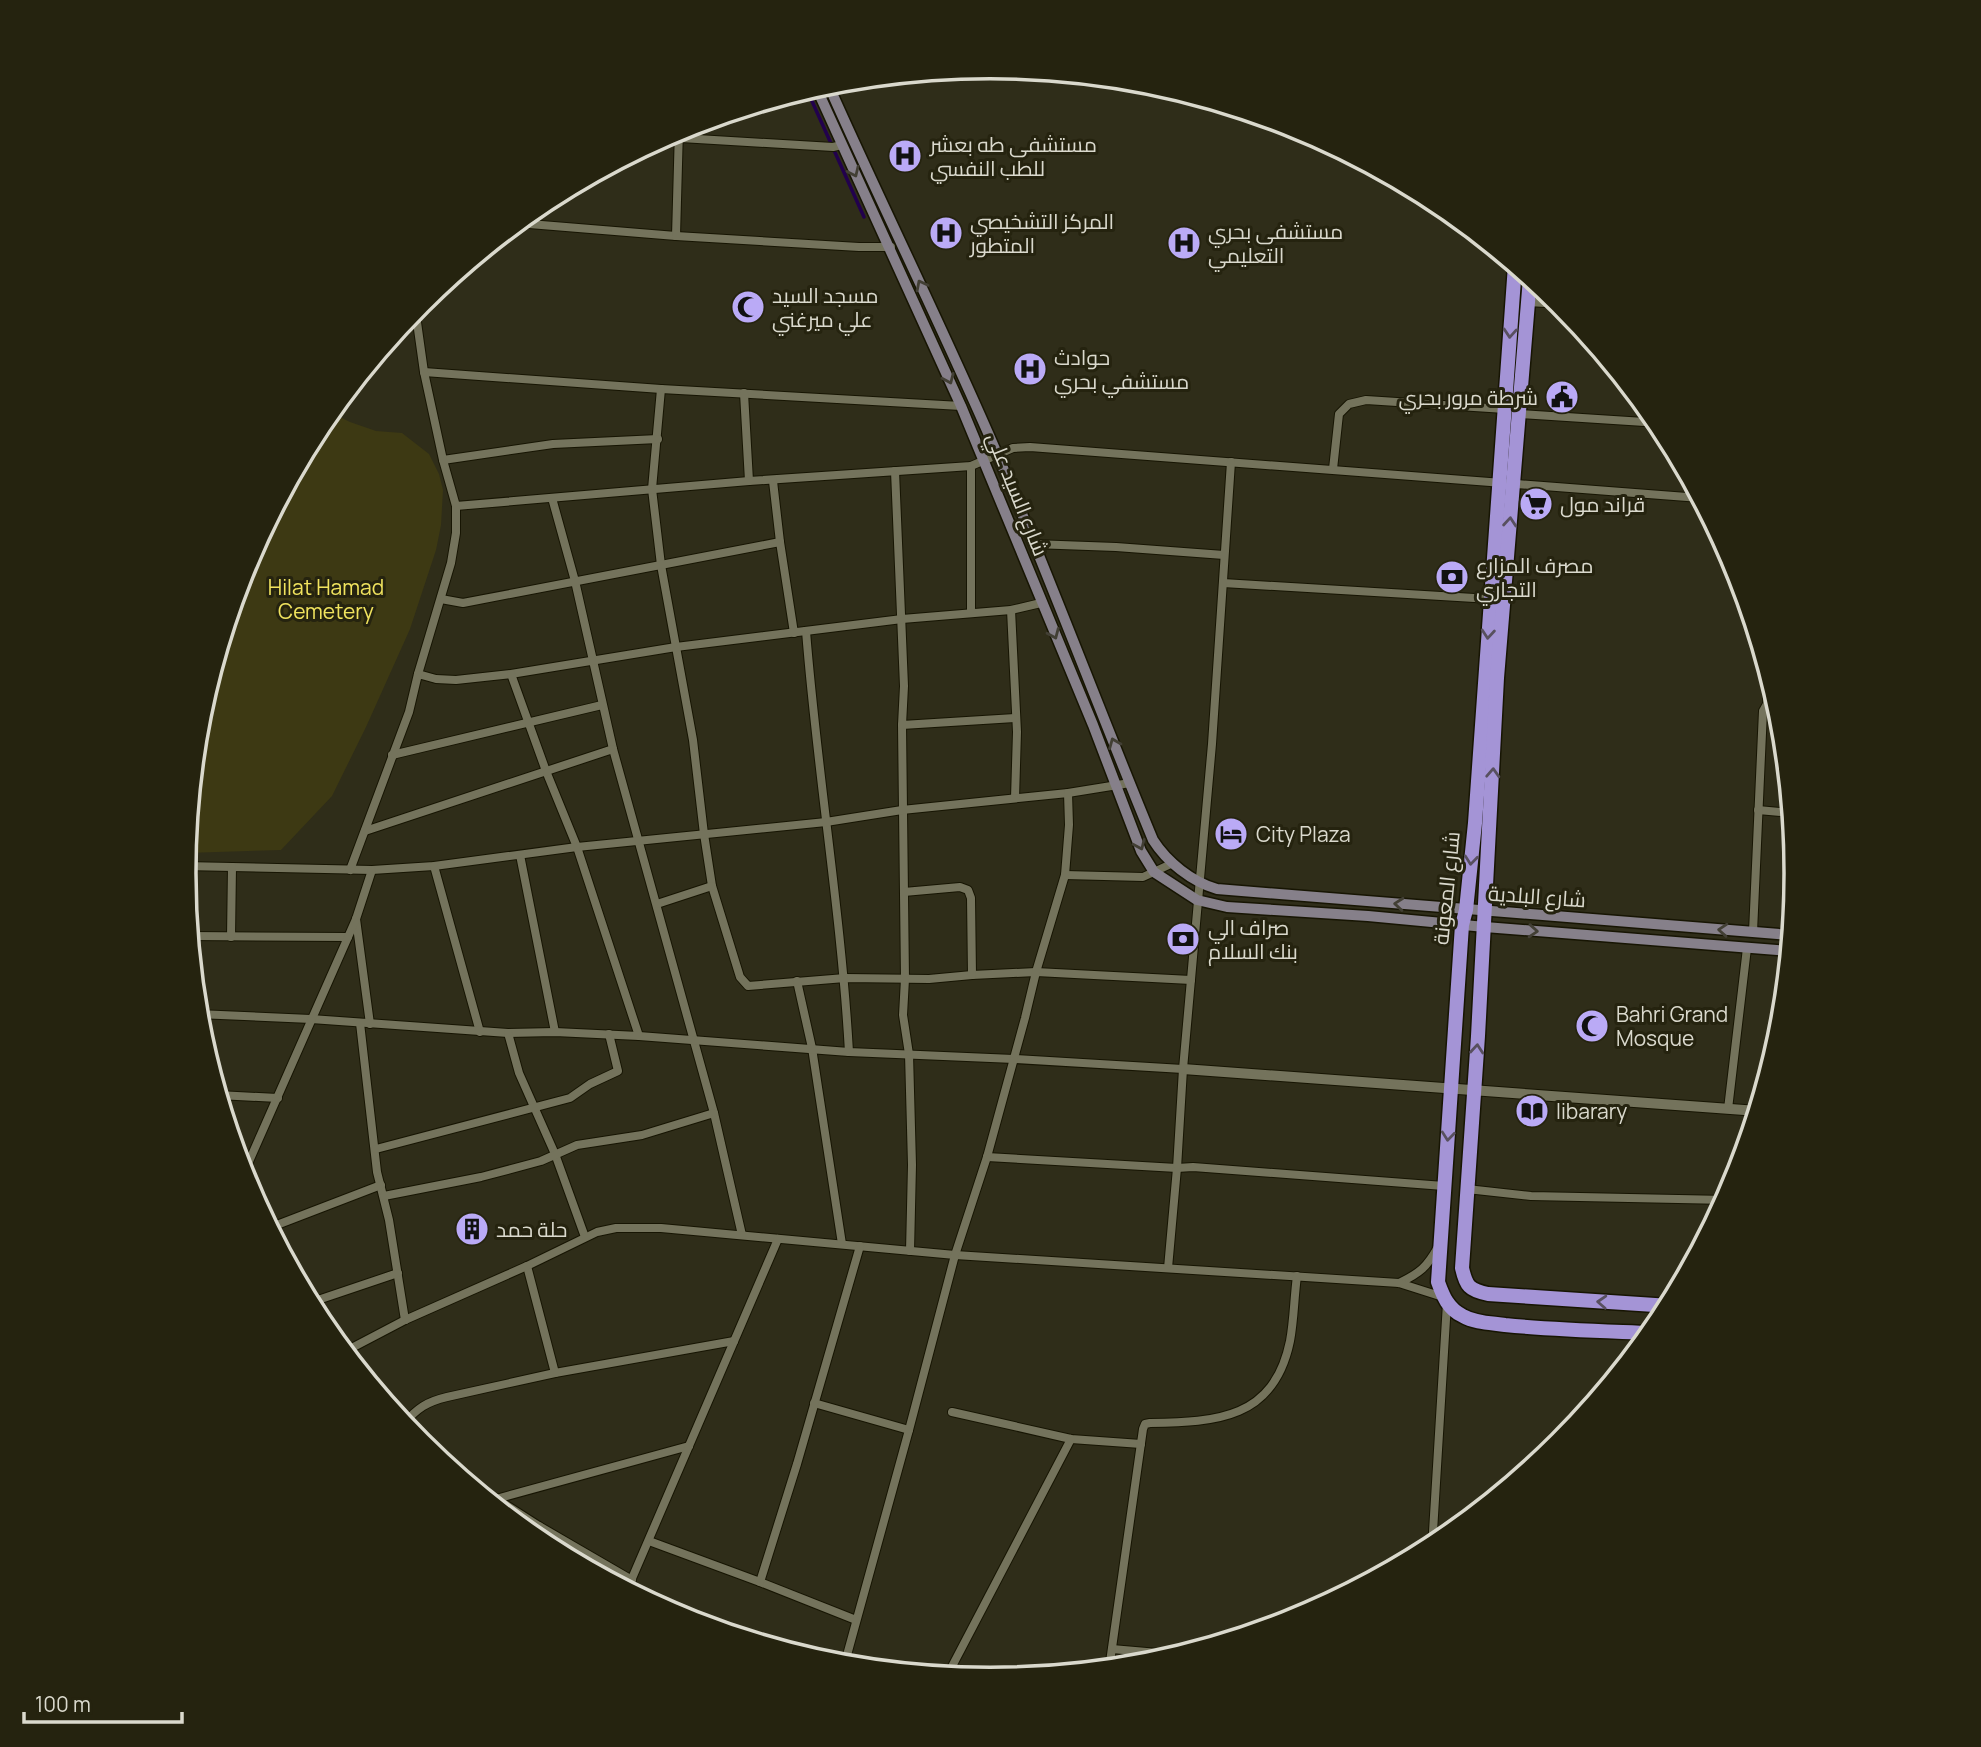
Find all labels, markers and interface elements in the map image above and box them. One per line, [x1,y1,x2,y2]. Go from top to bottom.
place label: مستشفى طه بعشر للطب النفسي [929,130,1097,184]
hospital icon: مستشفى طه بعشر للطب النفسي [886,137,924,175]
one-way arrow [846,165,860,177]
place label: المركز التشخيصي المتطور [969,207,1114,259]
hospital icon: المركز التشخيصي المتطور [927,214,965,252]
place label: مستشفى بحري التعليمي [1208,217,1343,272]
hospital icon: مستشفى بحري التعليمي [1165,224,1203,262]
one-way arrow [916,280,930,293]
place label: مسجد السيد علي ميرغني [772,281,879,336]
mosque icon: مسجد السيد علي ميرغني [729,288,767,326]
one-way arrow [1503,328,1518,339]
place label: حوادث مستشفي بحري [1054,343,1189,398]
hospital icon: حوادث مستشفي بحري [1011,350,1049,388]
one-way arrow [941,372,955,384]
public building icon: شرطة مرور بحري [1543,378,1581,416]
place label: شرطة مرور بحري [1398,383,1538,414]
street label: شارع السيد علي [978,428,1055,561]
supermarket icon: قراند مول [1517,485,1555,523]
place label: قراند مول [1560,490,1645,518]
one-way arrow [1502,516,1517,527]
place label: مصرف المزارع التجاري [1476,551,1594,606]
bank icon: مصرف المزارع التجاري [1433,558,1471,596]
park label: Hilat Hamad Cemetery [268,573,384,625]
one-way arrow [1046,627,1060,639]
one-way arrow [1481,628,1496,639]
one-way arrow [1109,738,1123,750]
one-way arrow [1485,767,1500,778]
hotel icon: City Plaza [1212,815,1250,853]
place label: City Plaza [1256,820,1351,848]
street label: شارع المعونة [1426,830,1467,946]
one-way arrow [1132,838,1146,850]
one-way arrow [1463,855,1478,866]
street label: شارع البلدية [1487,879,1587,914]
one-way arrow [1393,897,1404,912]
place label: صراف الي بنك السلام [1208,913,1298,966]
bank icon: صراف الي بنك السلام [1164,920,1202,958]
one-way arrow [1528,923,1539,938]
one-way arrow [1718,923,1729,938]
place label: Bahri Grand Mosque [1616,1000,1728,1052]
mosque icon: Bahri Grand Mosque [1573,1007,1611,1045]
one-way arrow [1469,1043,1484,1054]
library icon: libarary [1513,1092,1551,1130]
place label: libarary [1556,1097,1627,1125]
one-way arrow [1440,1130,1455,1142]
building icon: حلة حمد [453,1210,491,1248]
place label: حلة حمد [496,1215,568,1243]
one-way arrow [1596,1295,1607,1310]
scale bar [24,1680,182,1724]
text: 100 m [35,1690,91,1718]

